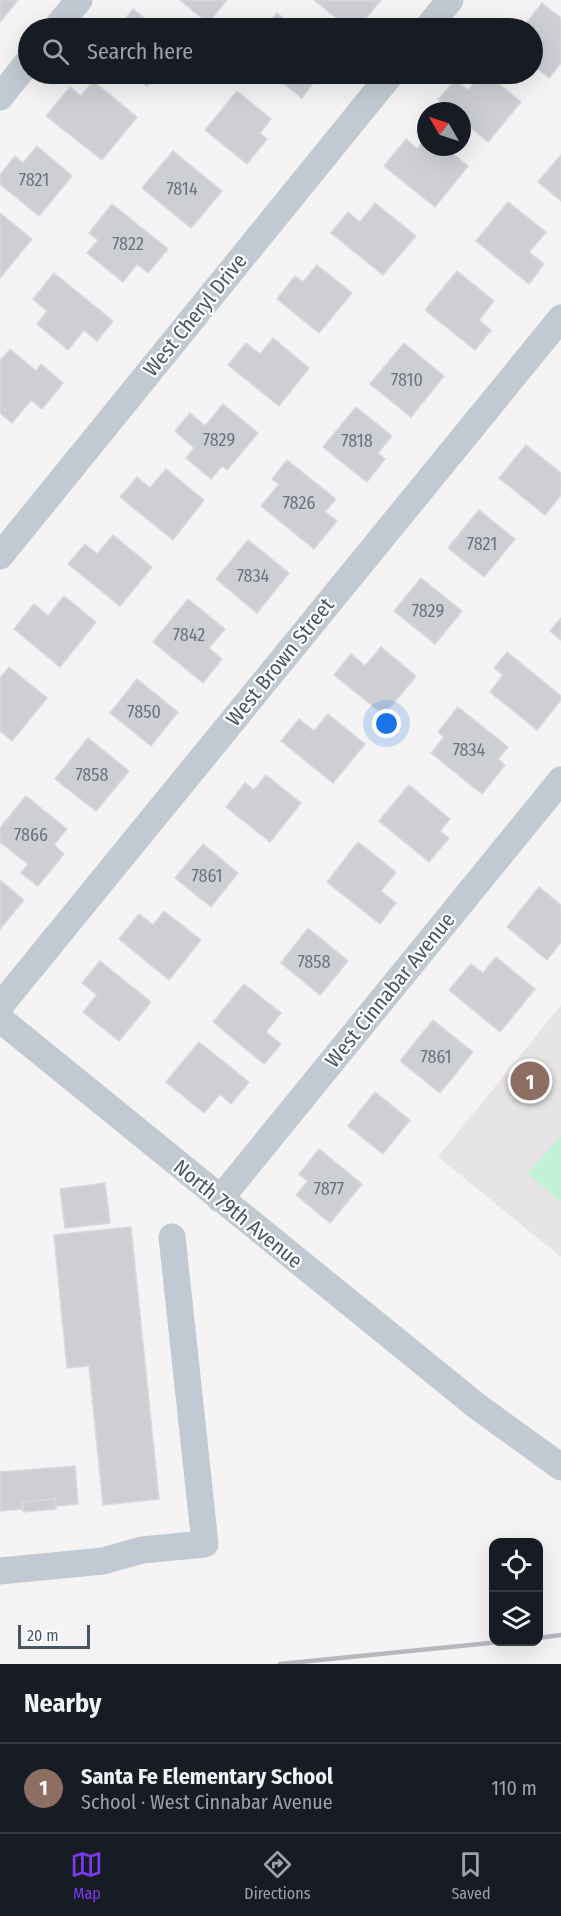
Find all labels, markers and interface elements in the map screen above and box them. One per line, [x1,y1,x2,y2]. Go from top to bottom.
search box [18,18,543,84]
icon: search [39,35,72,68]
text: Search here [87,38,193,65]
north arrow [417,102,471,156]
house number: 7821 [19,169,49,191]
house number: 7814 [166,178,198,200]
house number: 7822 [112,233,144,255]
street label: West Cheryl Drive [138,248,252,382]
house number: 7810 [391,369,423,391]
house number: 7829 [203,429,235,451]
house number: 7818 [341,430,373,452]
house number: 7826 [283,492,315,514]
house number: 7821 [467,533,497,555]
house number: 7834 [237,565,270,587]
street label: West Brown Street [220,593,340,731]
house number: 7829 [412,600,444,622]
house number: 7842 [173,624,205,646]
house number: 7850 [127,701,161,723]
your location [372,709,401,738]
house number: 7834 [453,739,486,761]
house number: 7858 [75,764,109,786]
house number: 7866 [14,824,48,846]
house number: 7861 [191,865,223,887]
street label: West Cinnabar Avenue [320,907,460,1073]
house number: 7858 [297,951,331,973]
house number: 7861 [420,1046,452,1068]
pin: 1 [510,1058,550,1104]
street label: North 79th Avenue [168,1154,308,1274]
house number: 7877 [314,1178,344,1200]
map controls [489,1538,543,1646]
button: locate [489,1538,543,1592]
button: layers [489,1592,543,1646]
scale bar [18,1622,90,1650]
text: 20 m [27,1626,58,1645]
text: Nearby [24,1688,101,1719]
text: Santa Fe Elementary School [81,1763,333,1790]
text: 1 [39,1776,48,1800]
text: 110 m [491,1776,537,1800]
text: School · West Cinnabar Avenue [81,1790,333,1814]
tab: Map [70,1848,103,1903]
tab: Directions [244,1848,311,1903]
tab: Saved [451,1848,491,1903]

